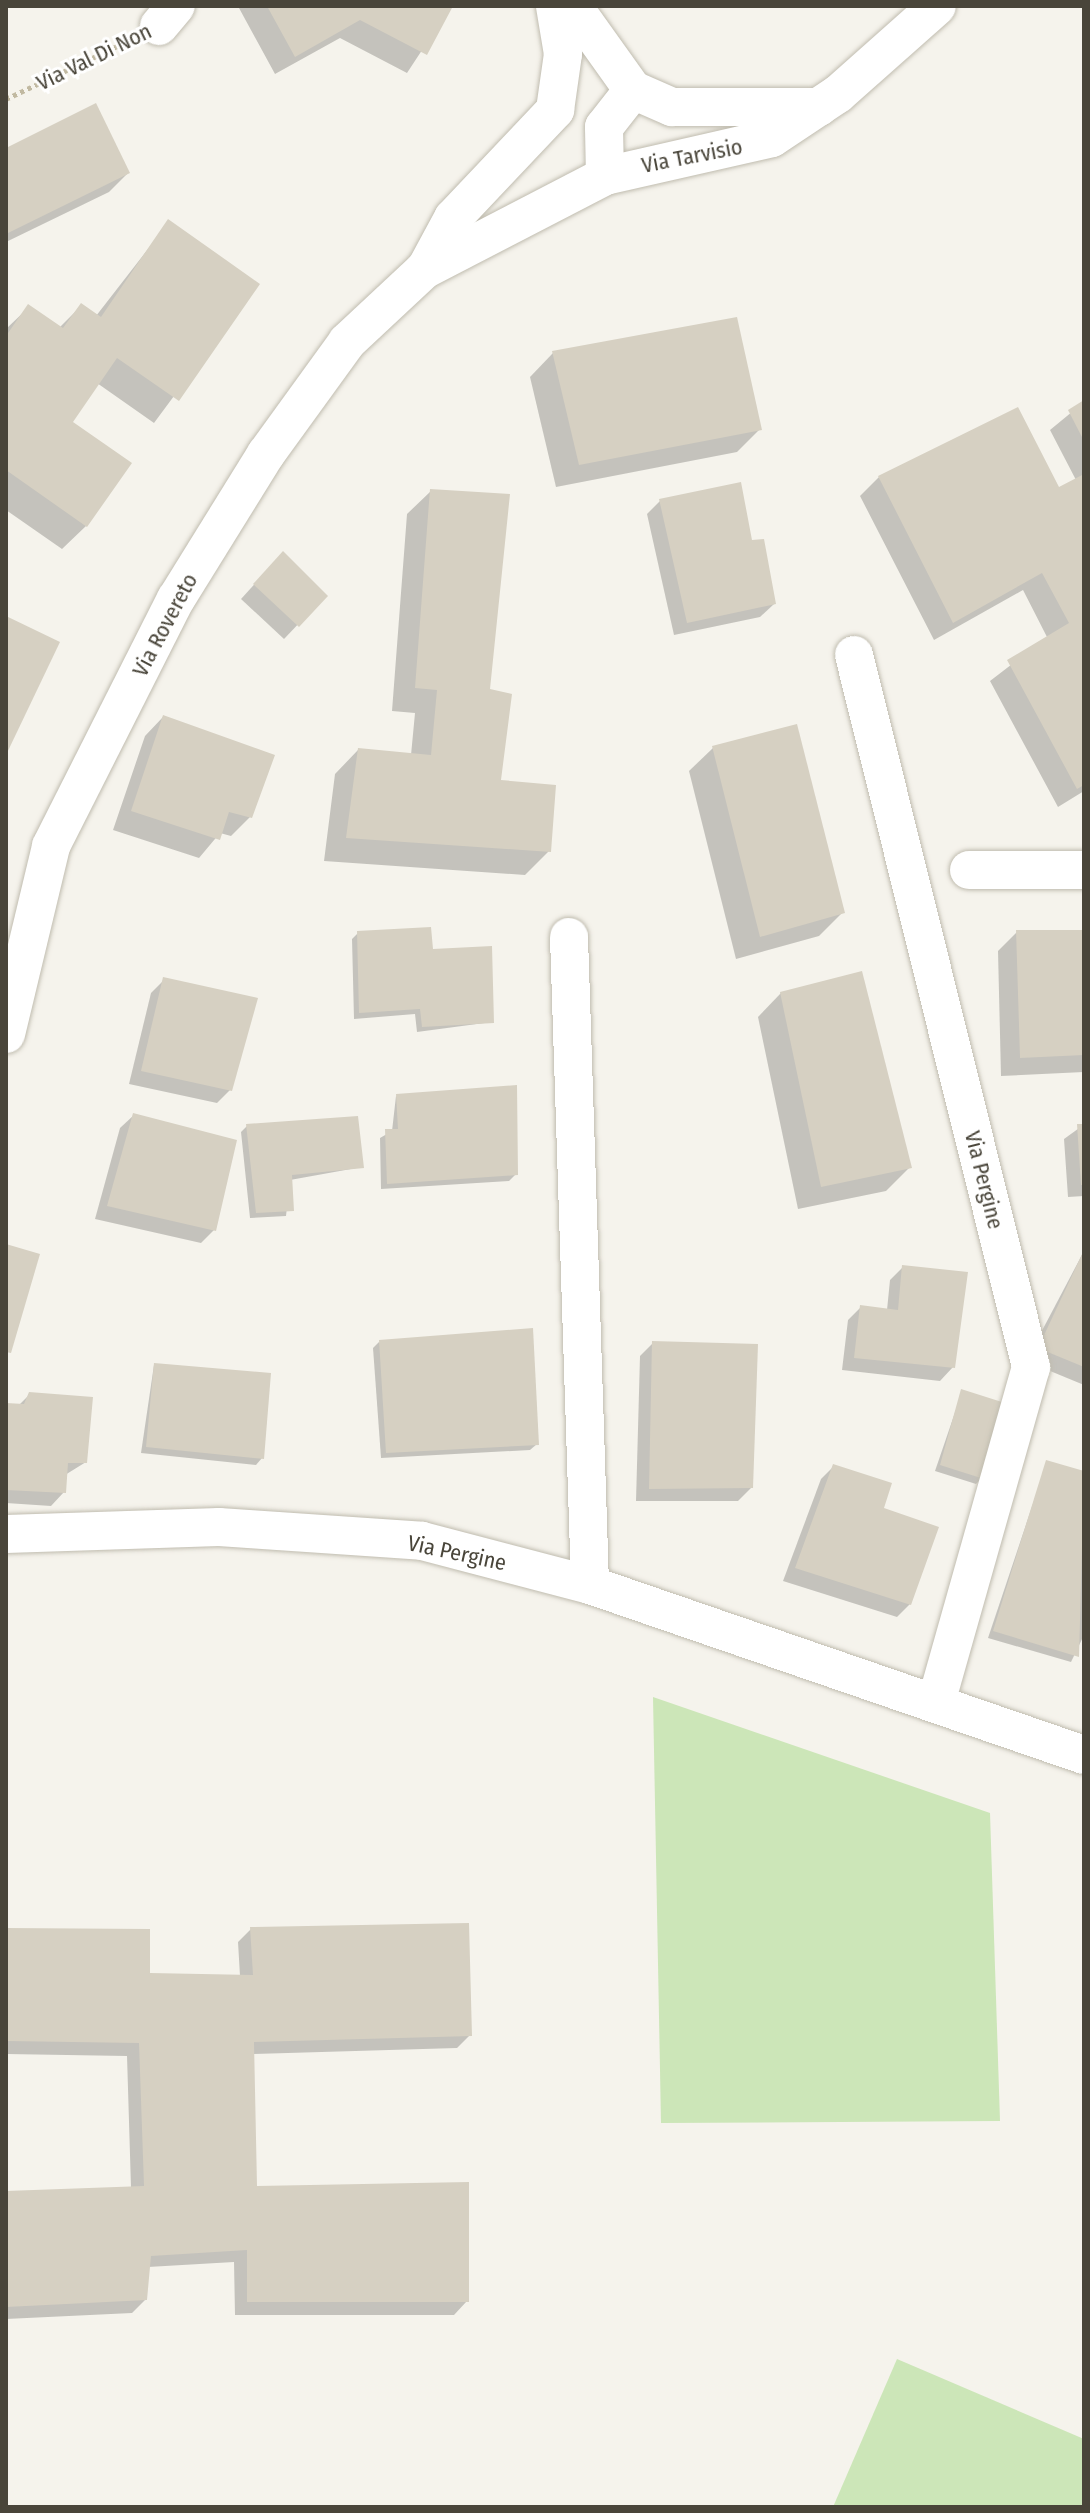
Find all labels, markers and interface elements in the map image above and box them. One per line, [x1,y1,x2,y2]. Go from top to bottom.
street label: Via Val Di Non [32,18,156,96]
street label: Via Tarvisio [639,133,745,179]
street label: Via Rovereto [127,569,203,681]
street label: Via Pergine [959,1128,1009,1232]
street label: Via Pergine [405,1530,509,1576]

